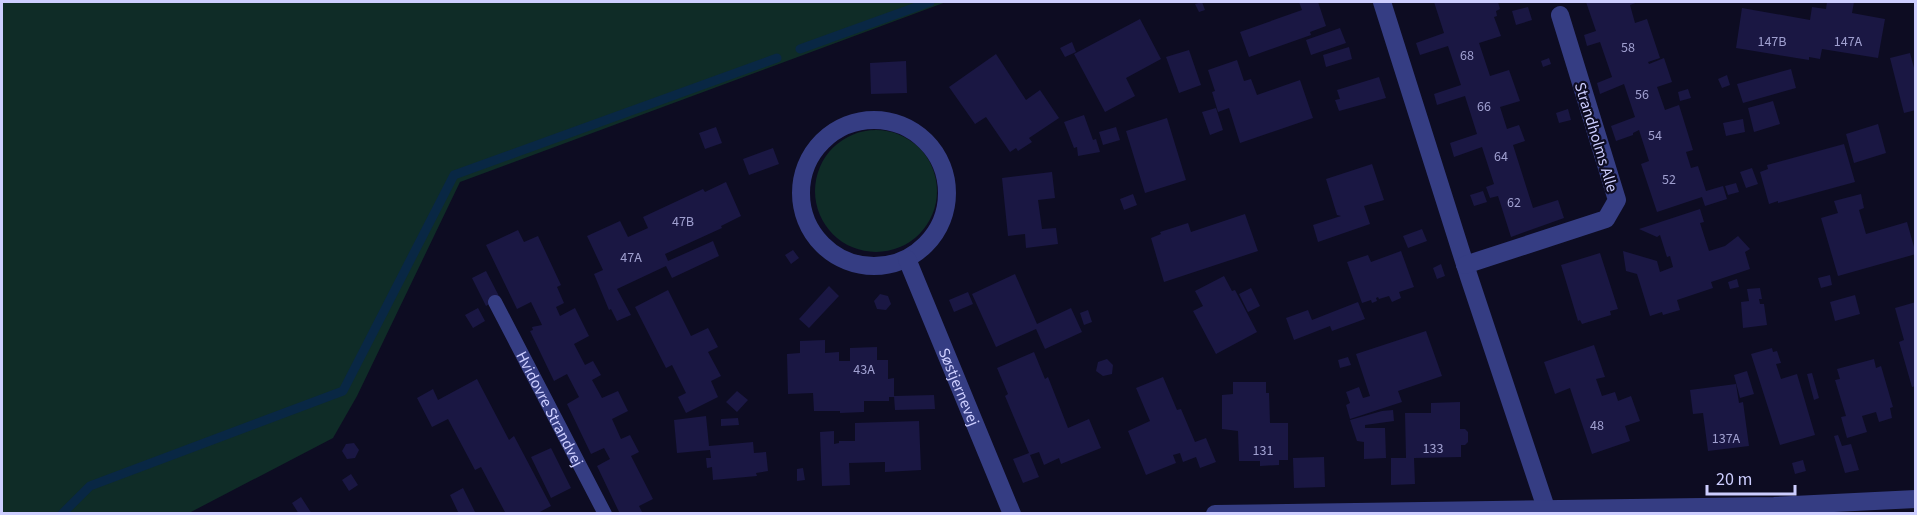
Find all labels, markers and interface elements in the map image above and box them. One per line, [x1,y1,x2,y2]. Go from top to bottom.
house number: 147B [1757,32,1787,52]
house number: 147A [1834,32,1863,52]
house number: 58 [1621,38,1635,58]
house number: 68 [1460,46,1474,66]
street label: Strandholms Alle [1569,80,1623,195]
house number: 56 [1635,85,1649,105]
house number: 66 [1477,97,1491,117]
house number: 54 [1648,126,1662,146]
house number: 64 [1494,147,1508,167]
house number: 52 [1662,170,1676,190]
house number: 62 [1507,193,1521,213]
house number: 47B [672,212,694,232]
house number: 47A [620,248,642,268]
street label: Søstjernevej [933,345,985,429]
street label: Hvidovre Strandvej [510,347,588,471]
house number: 43A [853,360,875,380]
house number: 48 [1590,416,1604,436]
house number: 137A [1712,429,1741,449]
house number: 133 [1423,439,1443,459]
house number: 131 [1253,441,1273,461]
scale bar [1707,458,1796,496]
text: 20 m [1716,467,1752,492]

